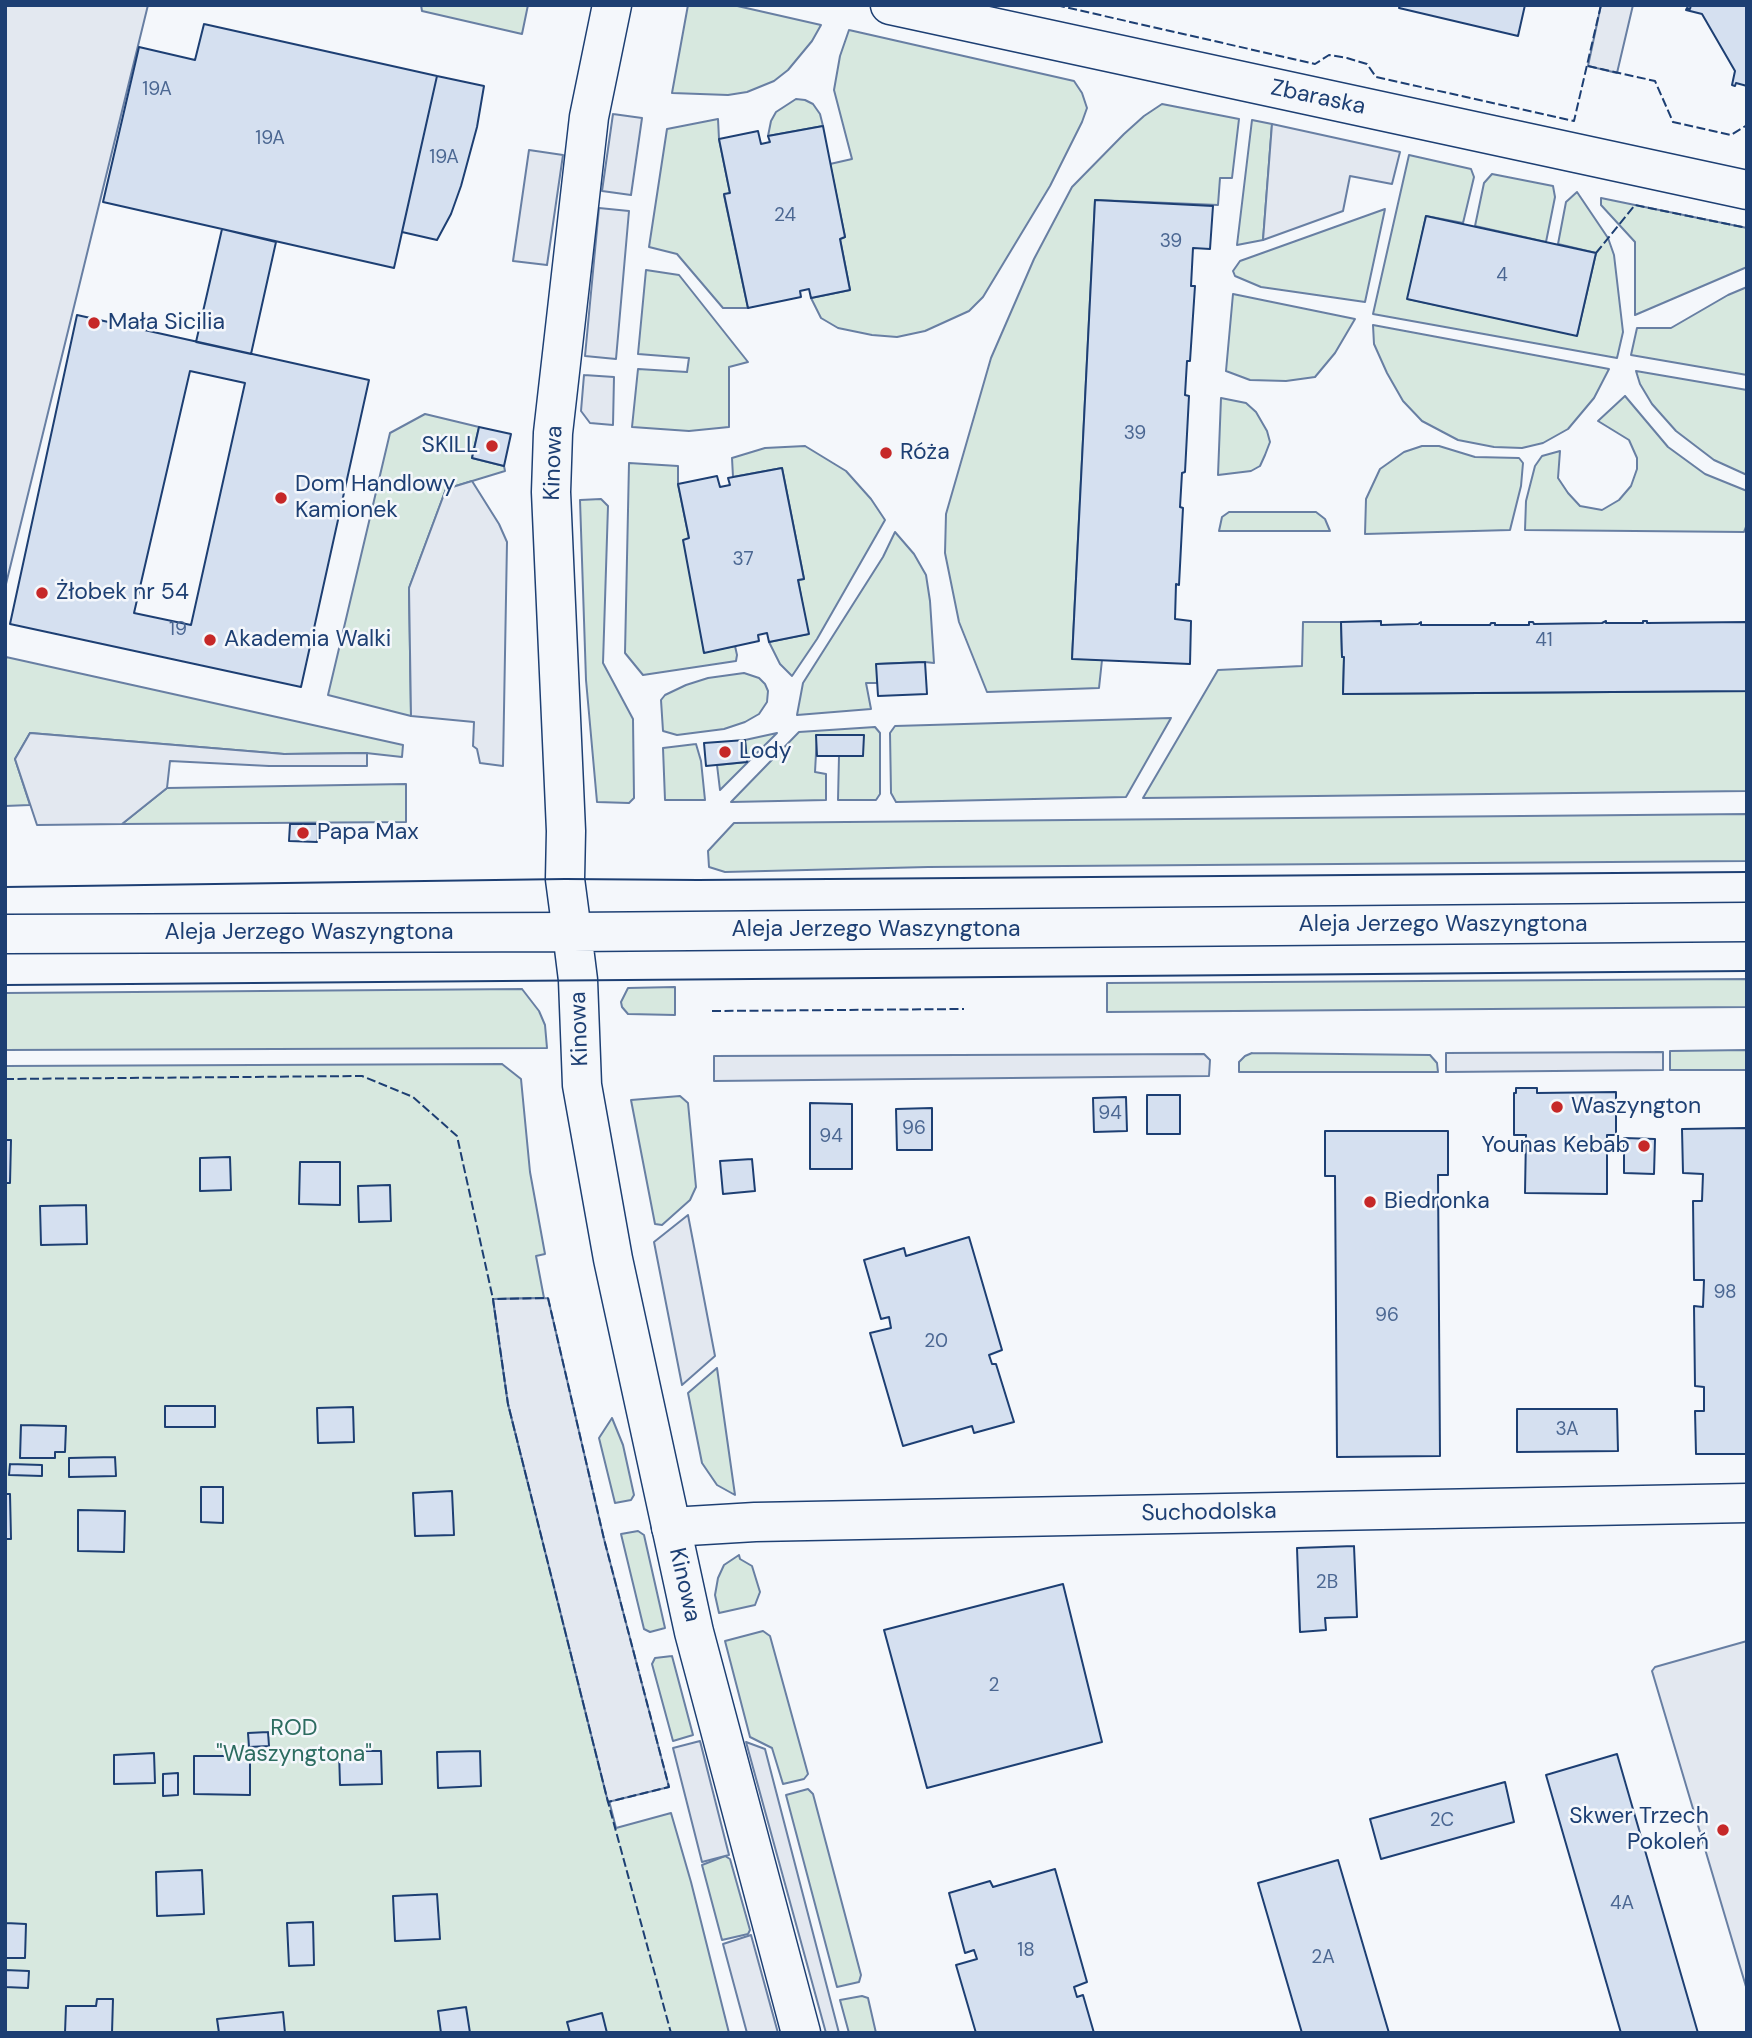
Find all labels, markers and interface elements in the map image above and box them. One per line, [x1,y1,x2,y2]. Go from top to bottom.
street label: Zbaraska [1268,75,1368,121]
house number: 19A [142,79,172,101]
house number: 19A [255,128,285,150]
house number: 19A [429,147,459,169]
house number: 24 [774,205,796,227]
house number: 39 [1160,231,1182,253]
house number: 4 [1496,265,1508,287]
place label: Mała Sicilia [108,309,225,337]
marker: Mała Sicilia [86,315,102,331]
house number: 39 [1124,423,1146,445]
street label: Kinowa [539,425,569,501]
place label: SKILL [422,432,478,460]
marker: SKILL [484,438,500,454]
place label: Róża [900,439,950,467]
marker: Róża [878,445,894,461]
place label: Dom Handlowy Kamionek [295,471,456,525]
marker: Dom Handlowy Kamionek [273,490,289,506]
house number: 37 [732,549,754,571]
place label: Żłobek nr 54 [56,579,189,607]
marker: Żłobek nr 54 [34,585,50,601]
house number: 19 [169,619,187,641]
place label: Akademia Walki [224,626,391,654]
house number: 41 [1535,630,1553,652]
marker: Akademia Walki [202,632,218,648]
place label: Lody [739,738,791,766]
marker: Lody [717,744,733,760]
place label: Papa Max [317,819,419,847]
marker: Papa Max [295,825,311,841]
street label: Aleja Jerzego Waszyngtona [1298,911,1588,939]
street label: Aleja Jerzego Waszyngtona [731,916,1021,944]
street label: Aleja Jerzego Waszyngtona [164,919,454,947]
street label: Kinowa [565,991,595,1067]
place label: Waszyngton [1571,1093,1701,1121]
marker: Waszyngton [1549,1099,1565,1115]
house number: 94 [1098,1103,1122,1125]
house number: 96 [902,1118,926,1140]
house number: 94 [819,1126,843,1148]
place label: Younas Kebab [1481,1132,1630,1160]
marker: Younas Kebab [1636,1138,1652,1154]
place label: Biedronka [1384,1188,1490,1216]
marker: Biedronka [1362,1194,1378,1210]
house number: 98 [1713,1282,1737,1304]
house number: 96 [1375,1305,1399,1327]
house number: 20 [924,1331,948,1353]
house number: 3A [1555,1419,1579,1441]
street label: Suchodolska [1141,1498,1277,1528]
street label: Kinowa [662,1545,706,1625]
house number: 2B [1316,1572,1338,1594]
house number: 2 [989,1675,999,1697]
park label: ROD "Waszyngtona" [216,1715,372,1769]
place label: Skwer Trzech Pokoleń [1569,1803,1709,1857]
house number: 2C [1430,1810,1454,1832]
marker: Skwer Trzech Pokoleń [1715,1822,1731,1838]
house number: 4A [1610,1893,1634,1915]
house number: 18 [1017,1940,1035,1962]
house number: 2A [1311,1947,1335,1969]

